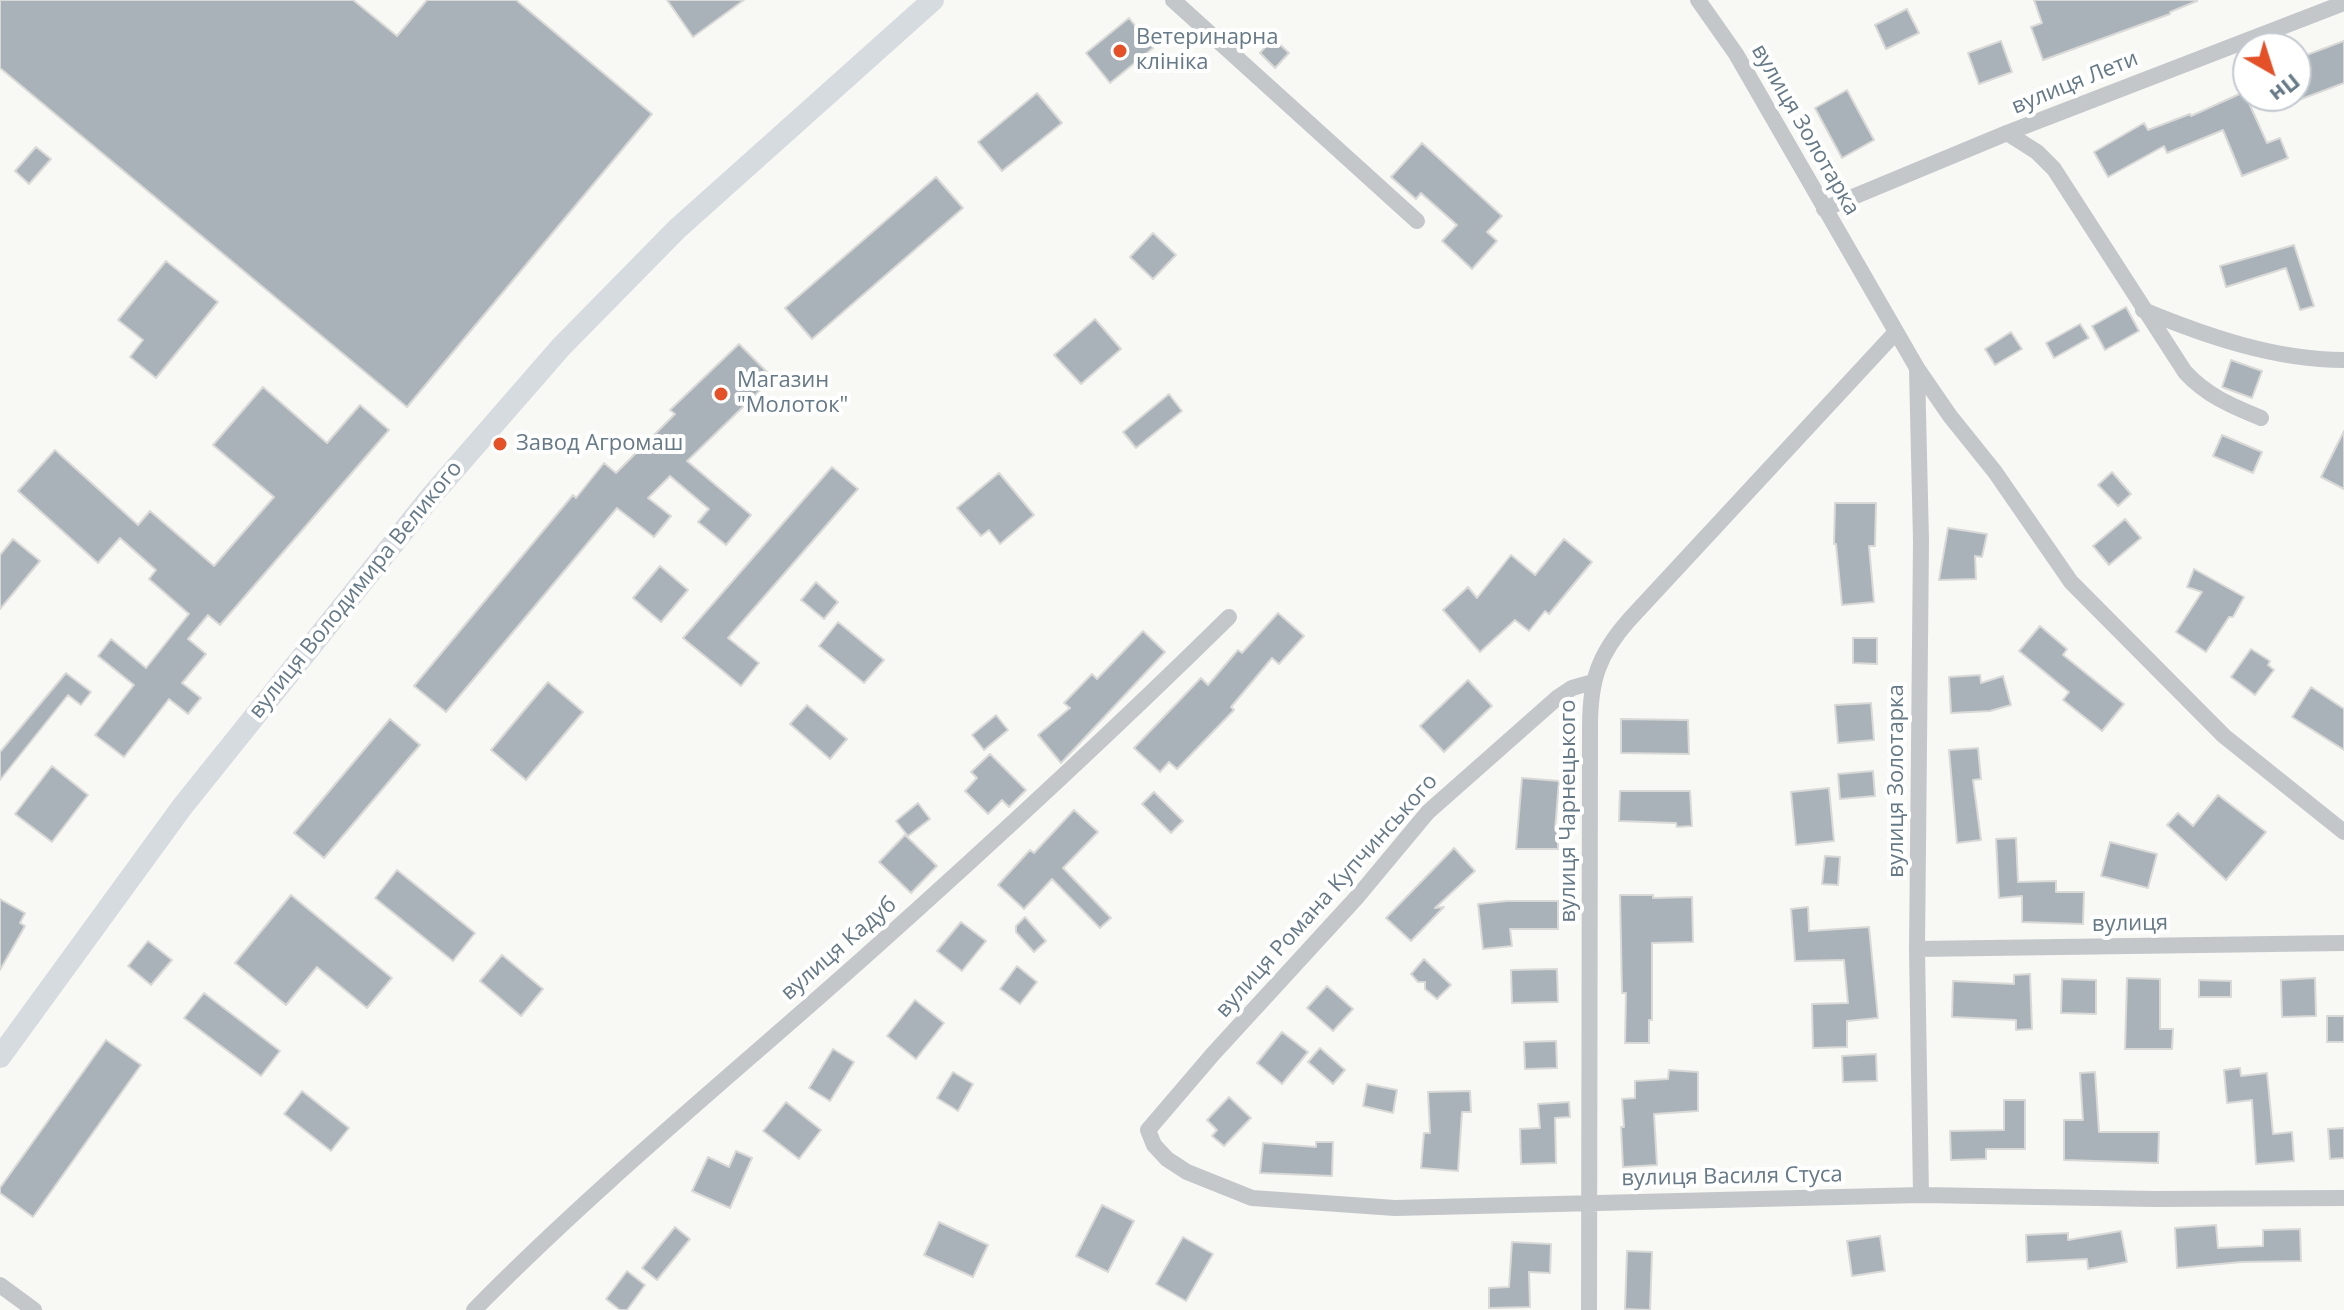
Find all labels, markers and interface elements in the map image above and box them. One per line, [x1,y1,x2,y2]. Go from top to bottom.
place label: Ветеринарна клініка [1136,25,1278,76]
north arrow [2232,32,2312,112]
street label: вулиця Золотарка [1745,40,1865,220]
marker: Ветеринарна клініка [1111,42,1129,60]
street label: вулиця Лети [2008,46,2142,120]
text: Пн [2264,68,2307,110]
place label: Магазин "Молоток" [737,368,848,420]
marker: Магазин "Молоток" [712,385,730,403]
place label: Завод Агромаш [516,431,683,457]
marker: Завод Агромаш [491,435,509,453]
street label: вулиця Володимира Великого [244,456,468,724]
street label: вулиця Золотарка [1884,684,1910,878]
street label: вулиця Чарнецького [1556,699,1582,923]
street label: вулиця Романа Купчинського [1211,769,1443,1023]
street label: вулиця Кадуб [776,892,902,1006]
street label: вулиця [2092,910,2168,938]
street label: вулиця Василя Стуса [1621,1162,1843,1192]

